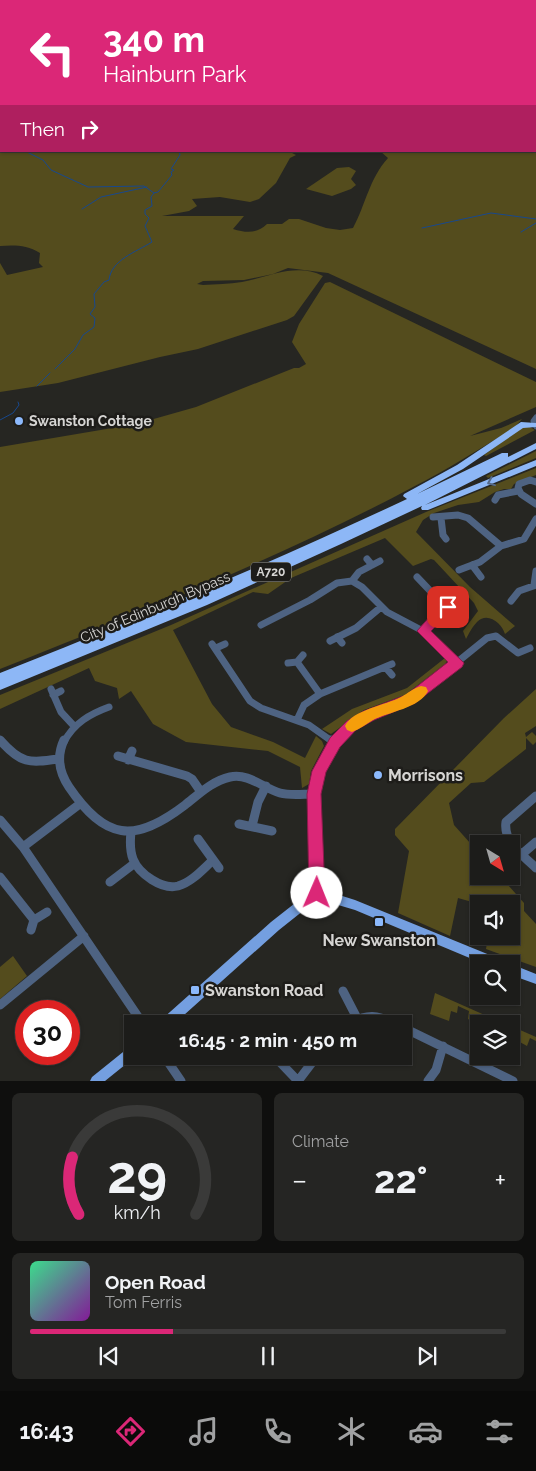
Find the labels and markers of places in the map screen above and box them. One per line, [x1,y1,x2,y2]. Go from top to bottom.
place label: Swanston Cottage [29,413,152,429]
marker: Swanston Cottage [13,415,25,427]
pin [427,586,469,628]
place label: Morrisons [388,766,463,785]
marker: Morrisons [372,769,384,781]
marker: New Swanston [373,916,385,928]
place label: New Swanston [322,931,436,950]
place label: Swanston Road [205,981,323,1000]
marker: Swanston Road [189,984,201,996]

